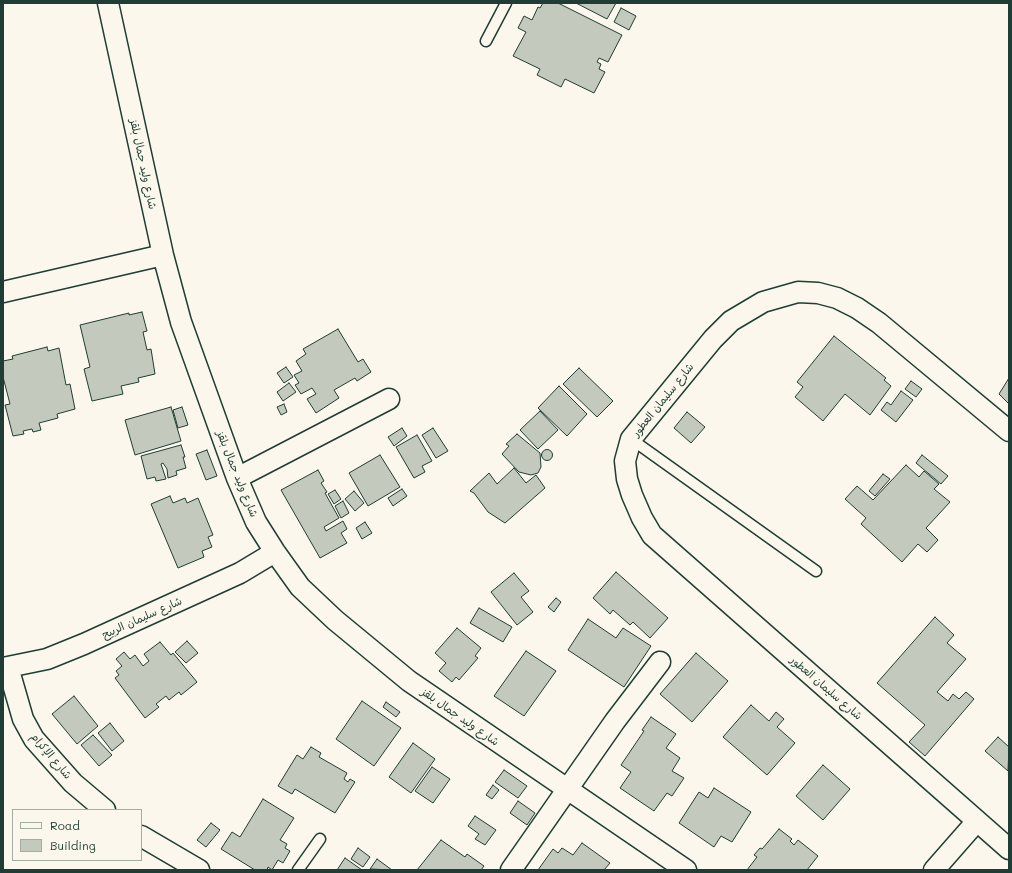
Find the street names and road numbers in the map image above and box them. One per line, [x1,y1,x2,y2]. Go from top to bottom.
street label: شارع وليد جمال بلقز [127,118,159,210]
street label: شارع سليمان العطور [629,361,697,439]
street label: شارع وليد جمال بلقز [214,429,260,519]
street label: شارع سليمان الربيح [100,594,184,642]
street label: شارع سليمان العطور [787,653,865,723]
street label: شارع وليد جمال بلقز [419,685,501,749]
street label: شارع الإكرام [28,730,74,782]

